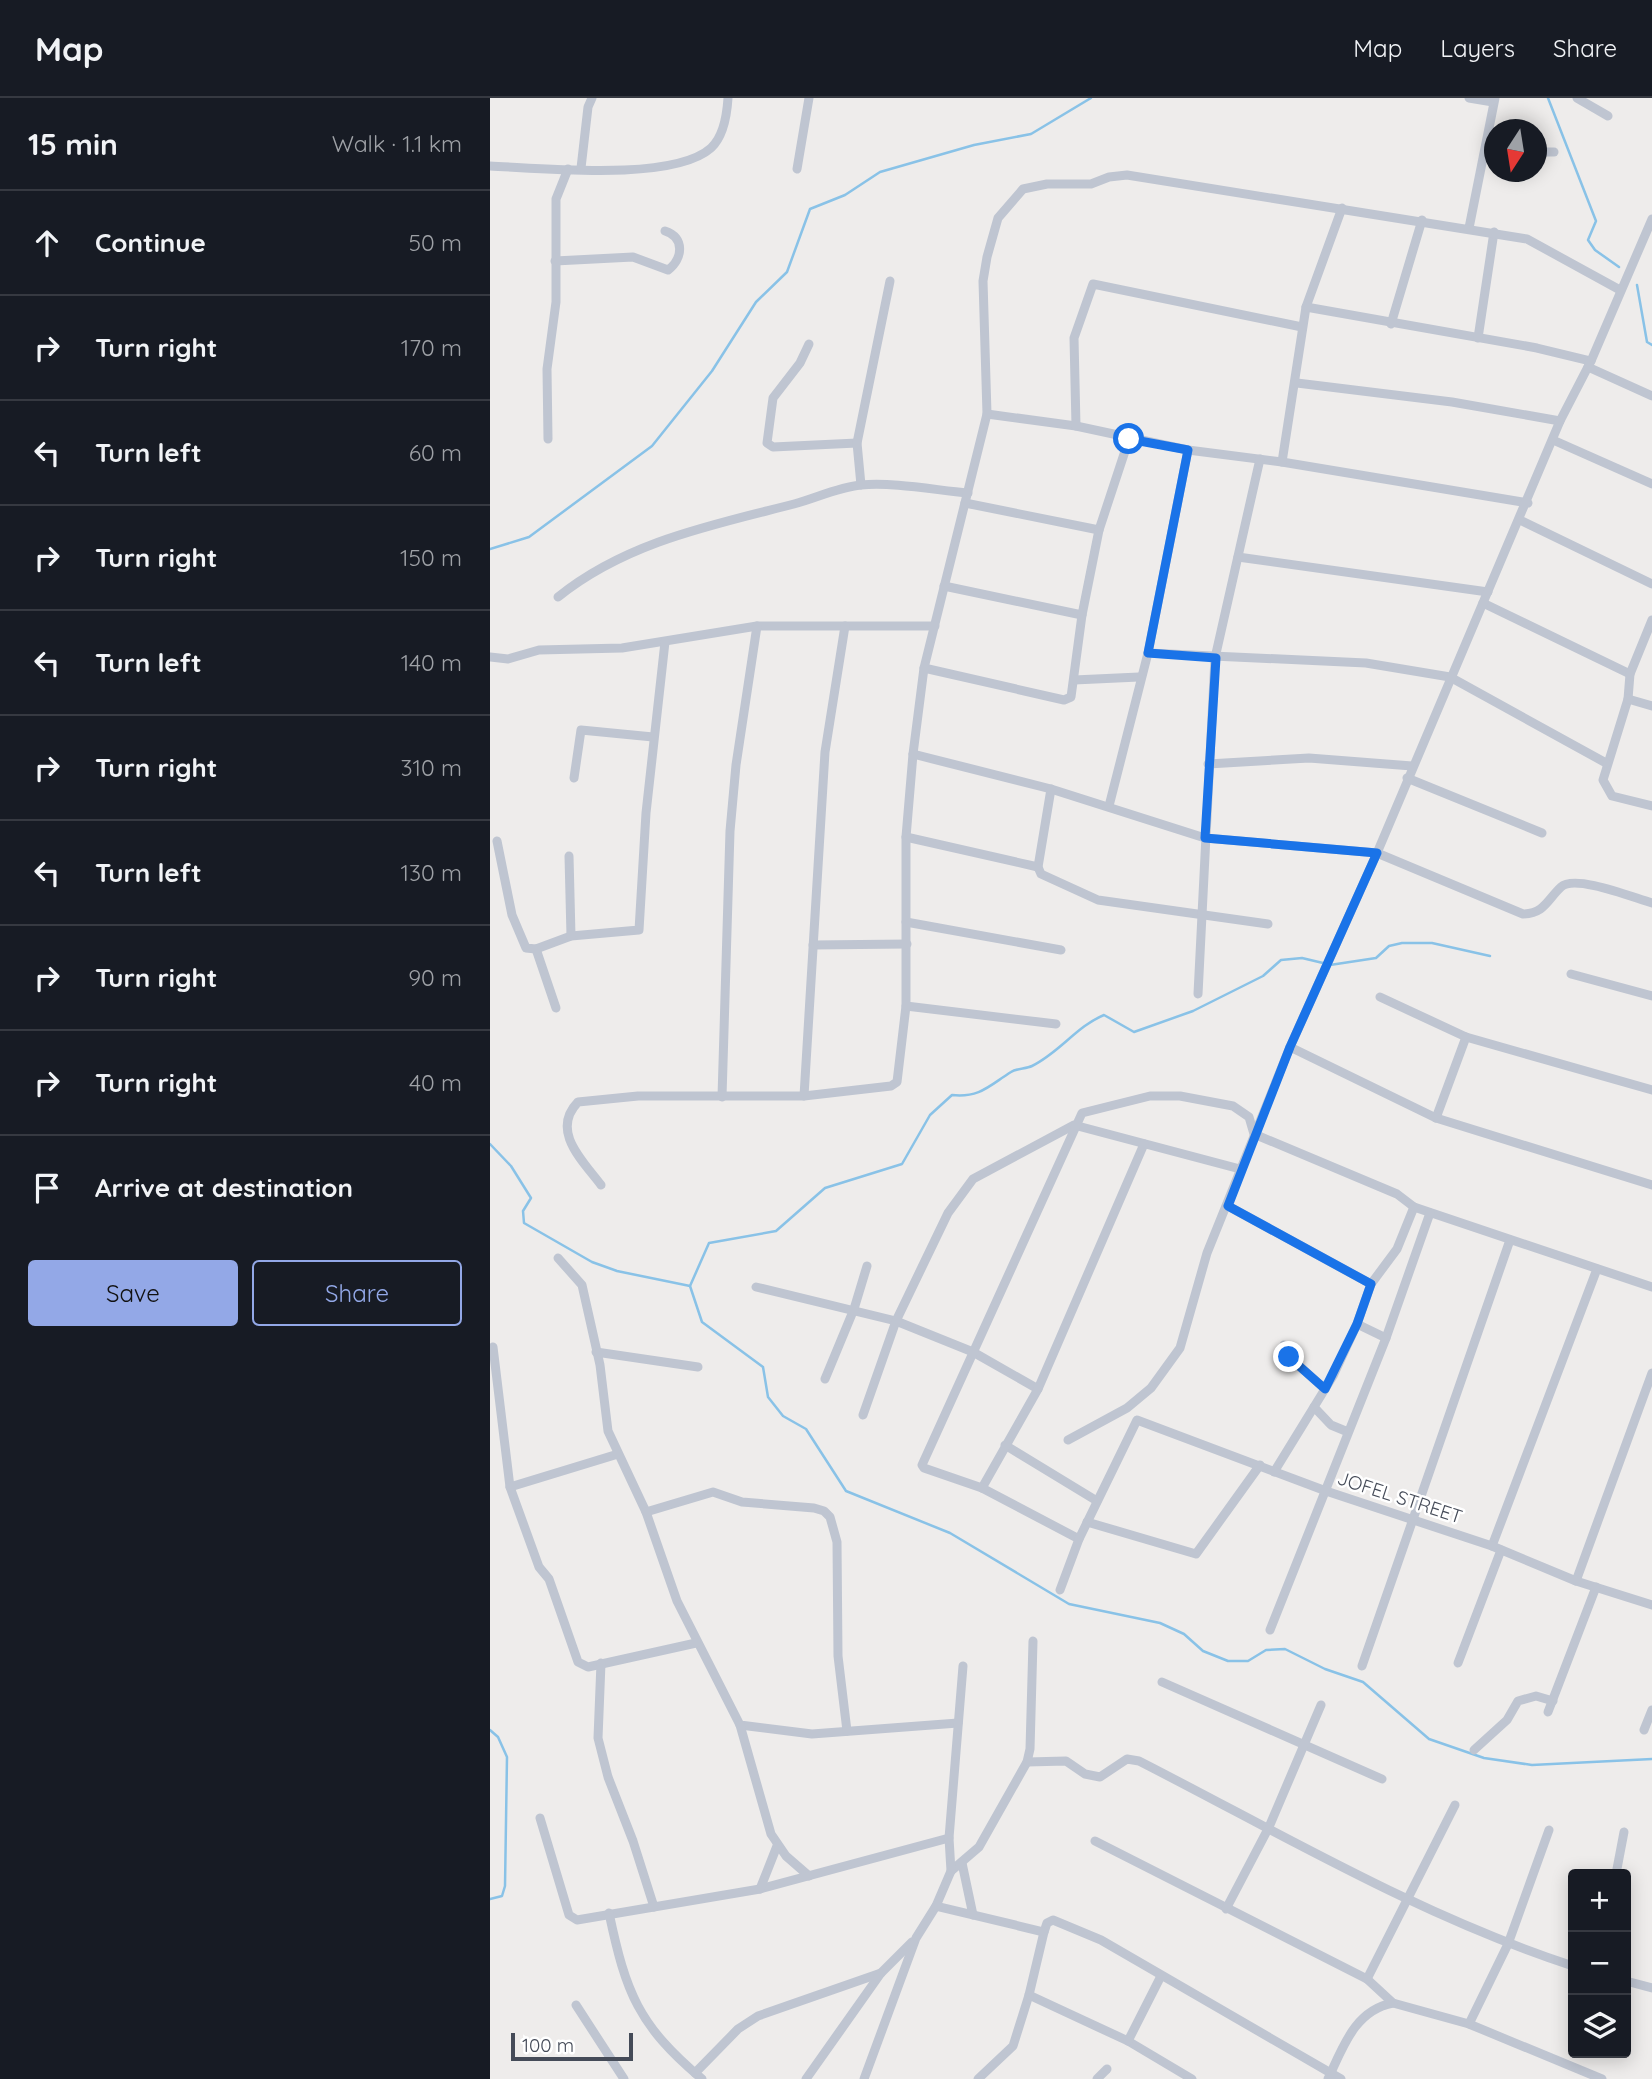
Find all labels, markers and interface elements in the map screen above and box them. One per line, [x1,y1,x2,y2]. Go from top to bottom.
text: Map [35,28,103,69]
text: Map [1353,33,1402,63]
text: Layers [1440,33,1515,63]
text: Share [1553,33,1617,63]
north arrow [1484,119,1547,182]
text: 15 min [28,125,118,163]
text: Walk · 1.1 km [332,129,462,158]
icon: ahead [28,224,66,262]
text: Continue [95,226,206,259]
text: 50 m [409,228,462,257]
icon: right [28,329,66,367]
text: Turn right [95,331,217,364]
text: 170 m [401,333,462,362]
route start [1113,423,1144,454]
icon: left [28,434,66,472]
text: Turn left [95,436,202,469]
text: 60 m [409,438,462,467]
icon: right [28,539,66,577]
text: Turn right [95,541,217,574]
text: 150 m [400,543,462,572]
icon: left [28,644,66,682]
text: Turn left [95,646,202,679]
text: 140 m [401,648,462,677]
icon: right [28,749,66,787]
text: Turn right [95,751,217,784]
text: 310 m [400,753,462,782]
icon: left [28,854,66,892]
text: Turn left [95,856,202,889]
text: 130 m [400,858,462,887]
icon: right [28,959,66,997]
text: Turn right [95,961,217,994]
text: 90 m [408,963,462,992]
icon: right [28,1064,66,1102]
text: Turn right [95,1066,217,1099]
text: 40 m [409,1068,462,1097]
icon: arrive [28,1169,66,1207]
text: Arrive at destination [95,1171,353,1204]
button: Save [28,1260,238,1326]
button: Share [252,1260,462,1326]
route end [1273,1341,1304,1372]
street label: JOFEL STREET [1334,1465,1466,1529]
map controls [1568,1869,1631,2058]
button: + [1568,1869,1631,1932]
button: − [1568,1932,1631,1995]
button: layers [1568,1995,1631,2058]
scale bar [511,2030,634,2062]
text: 100 m [522,2033,574,2057]

